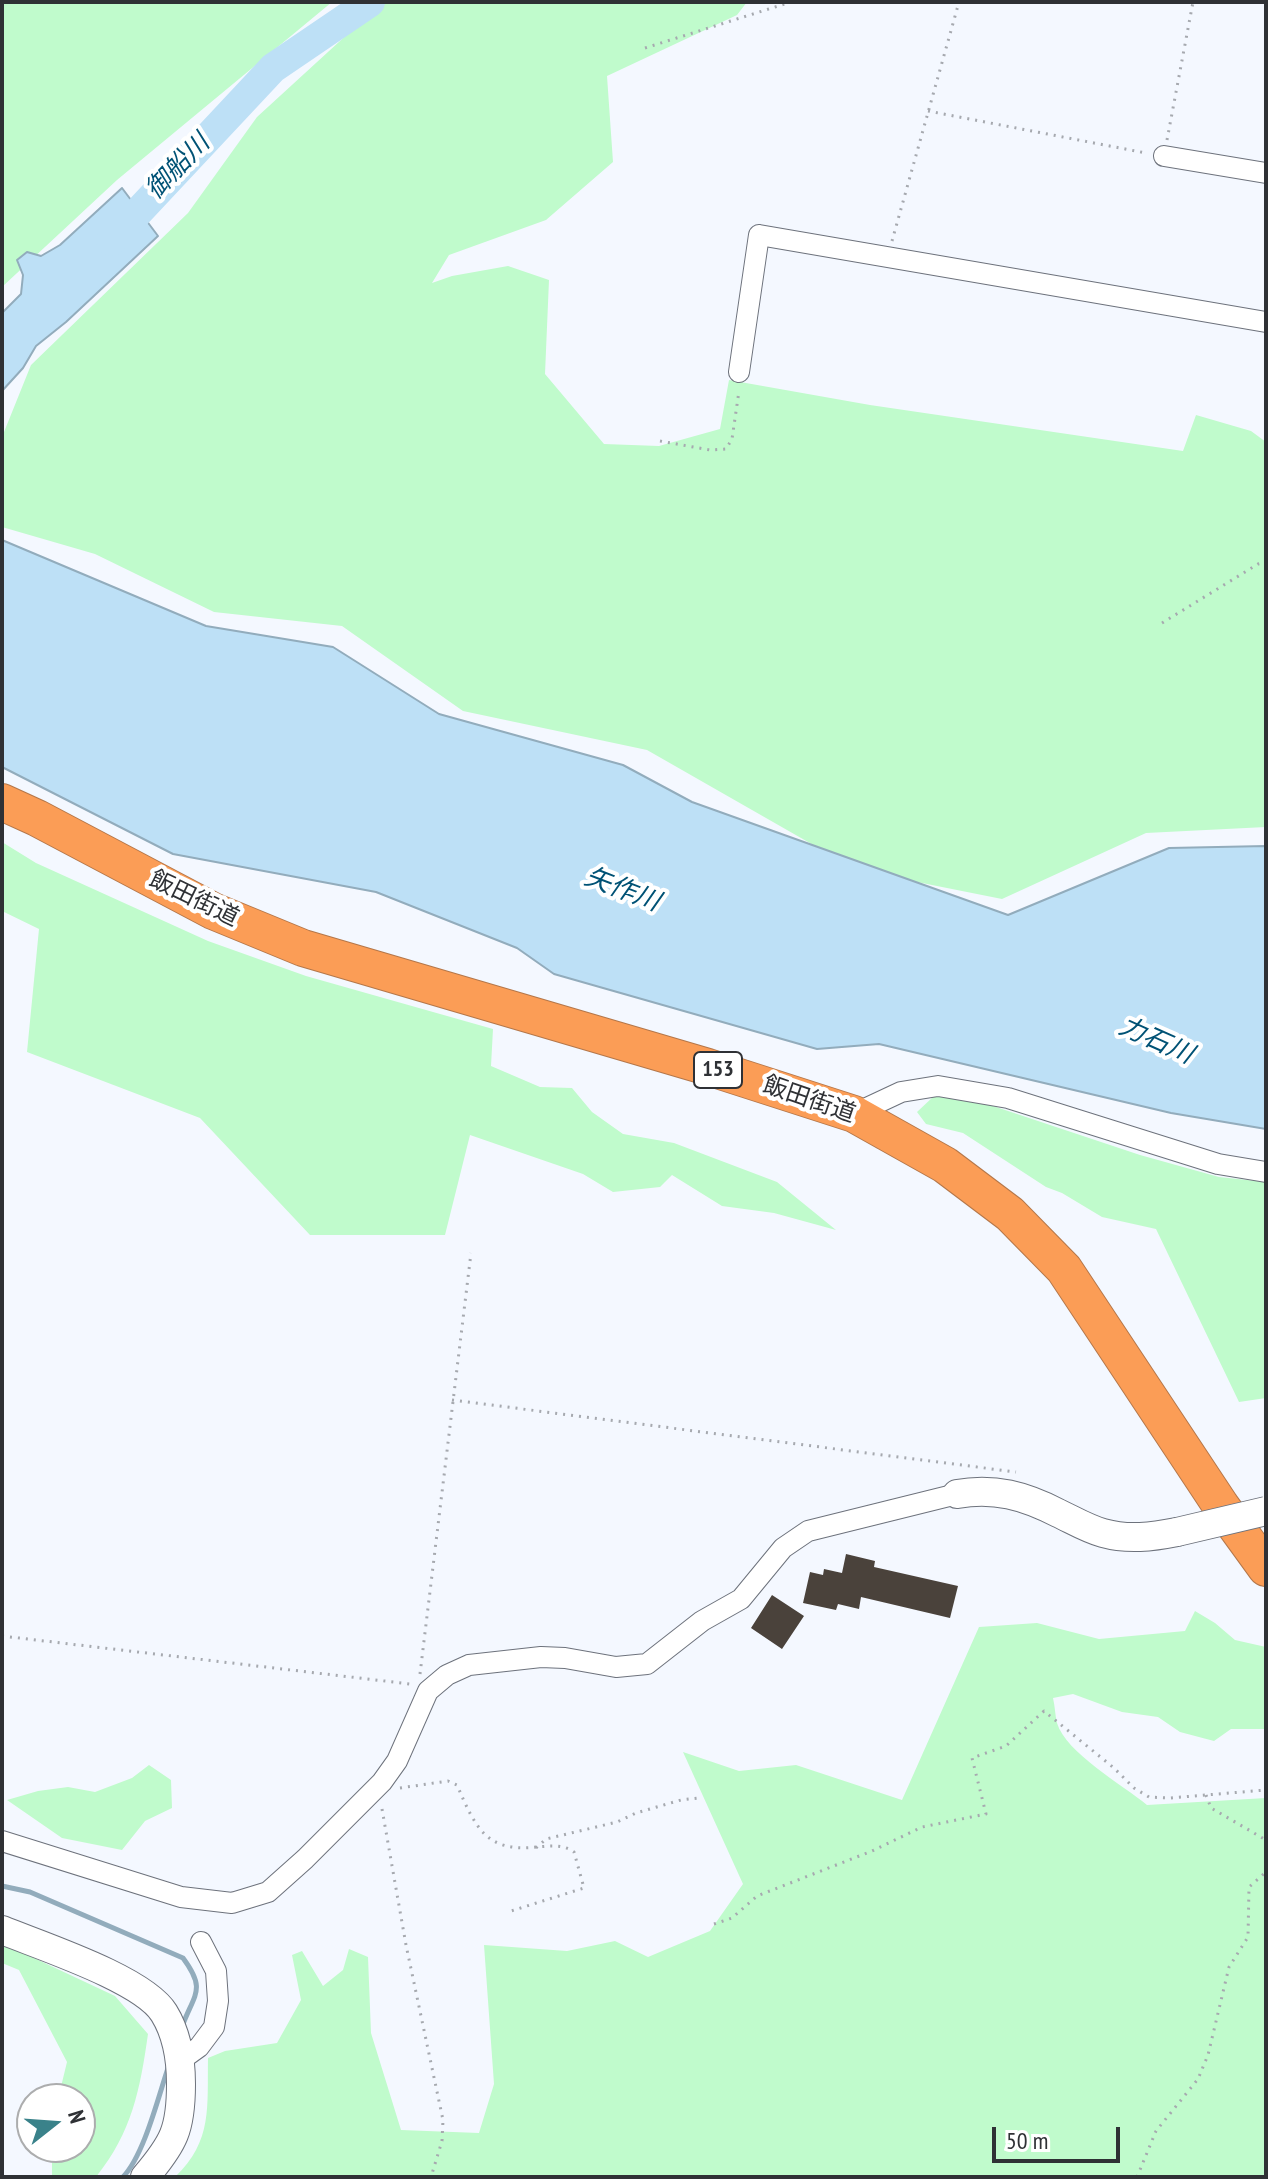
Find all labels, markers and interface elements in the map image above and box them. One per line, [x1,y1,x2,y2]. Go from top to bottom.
water label: 御船川 [140,128,216,206]
water label: 矢作川 [580,861,664,919]
street label: 飯田街道 [145,865,243,933]
water label: 力石川 [1114,1011,1198,1071]
road number: 153 [694,1052,742,1088]
street label: 飯田街道 [759,1071,859,1129]
north arrow [16,2083,96,2163]
text: N [62,2107,92,2126]
scale bar [996,2111,1124,2161]
text: 50 m [1006,2125,1048,2156]

